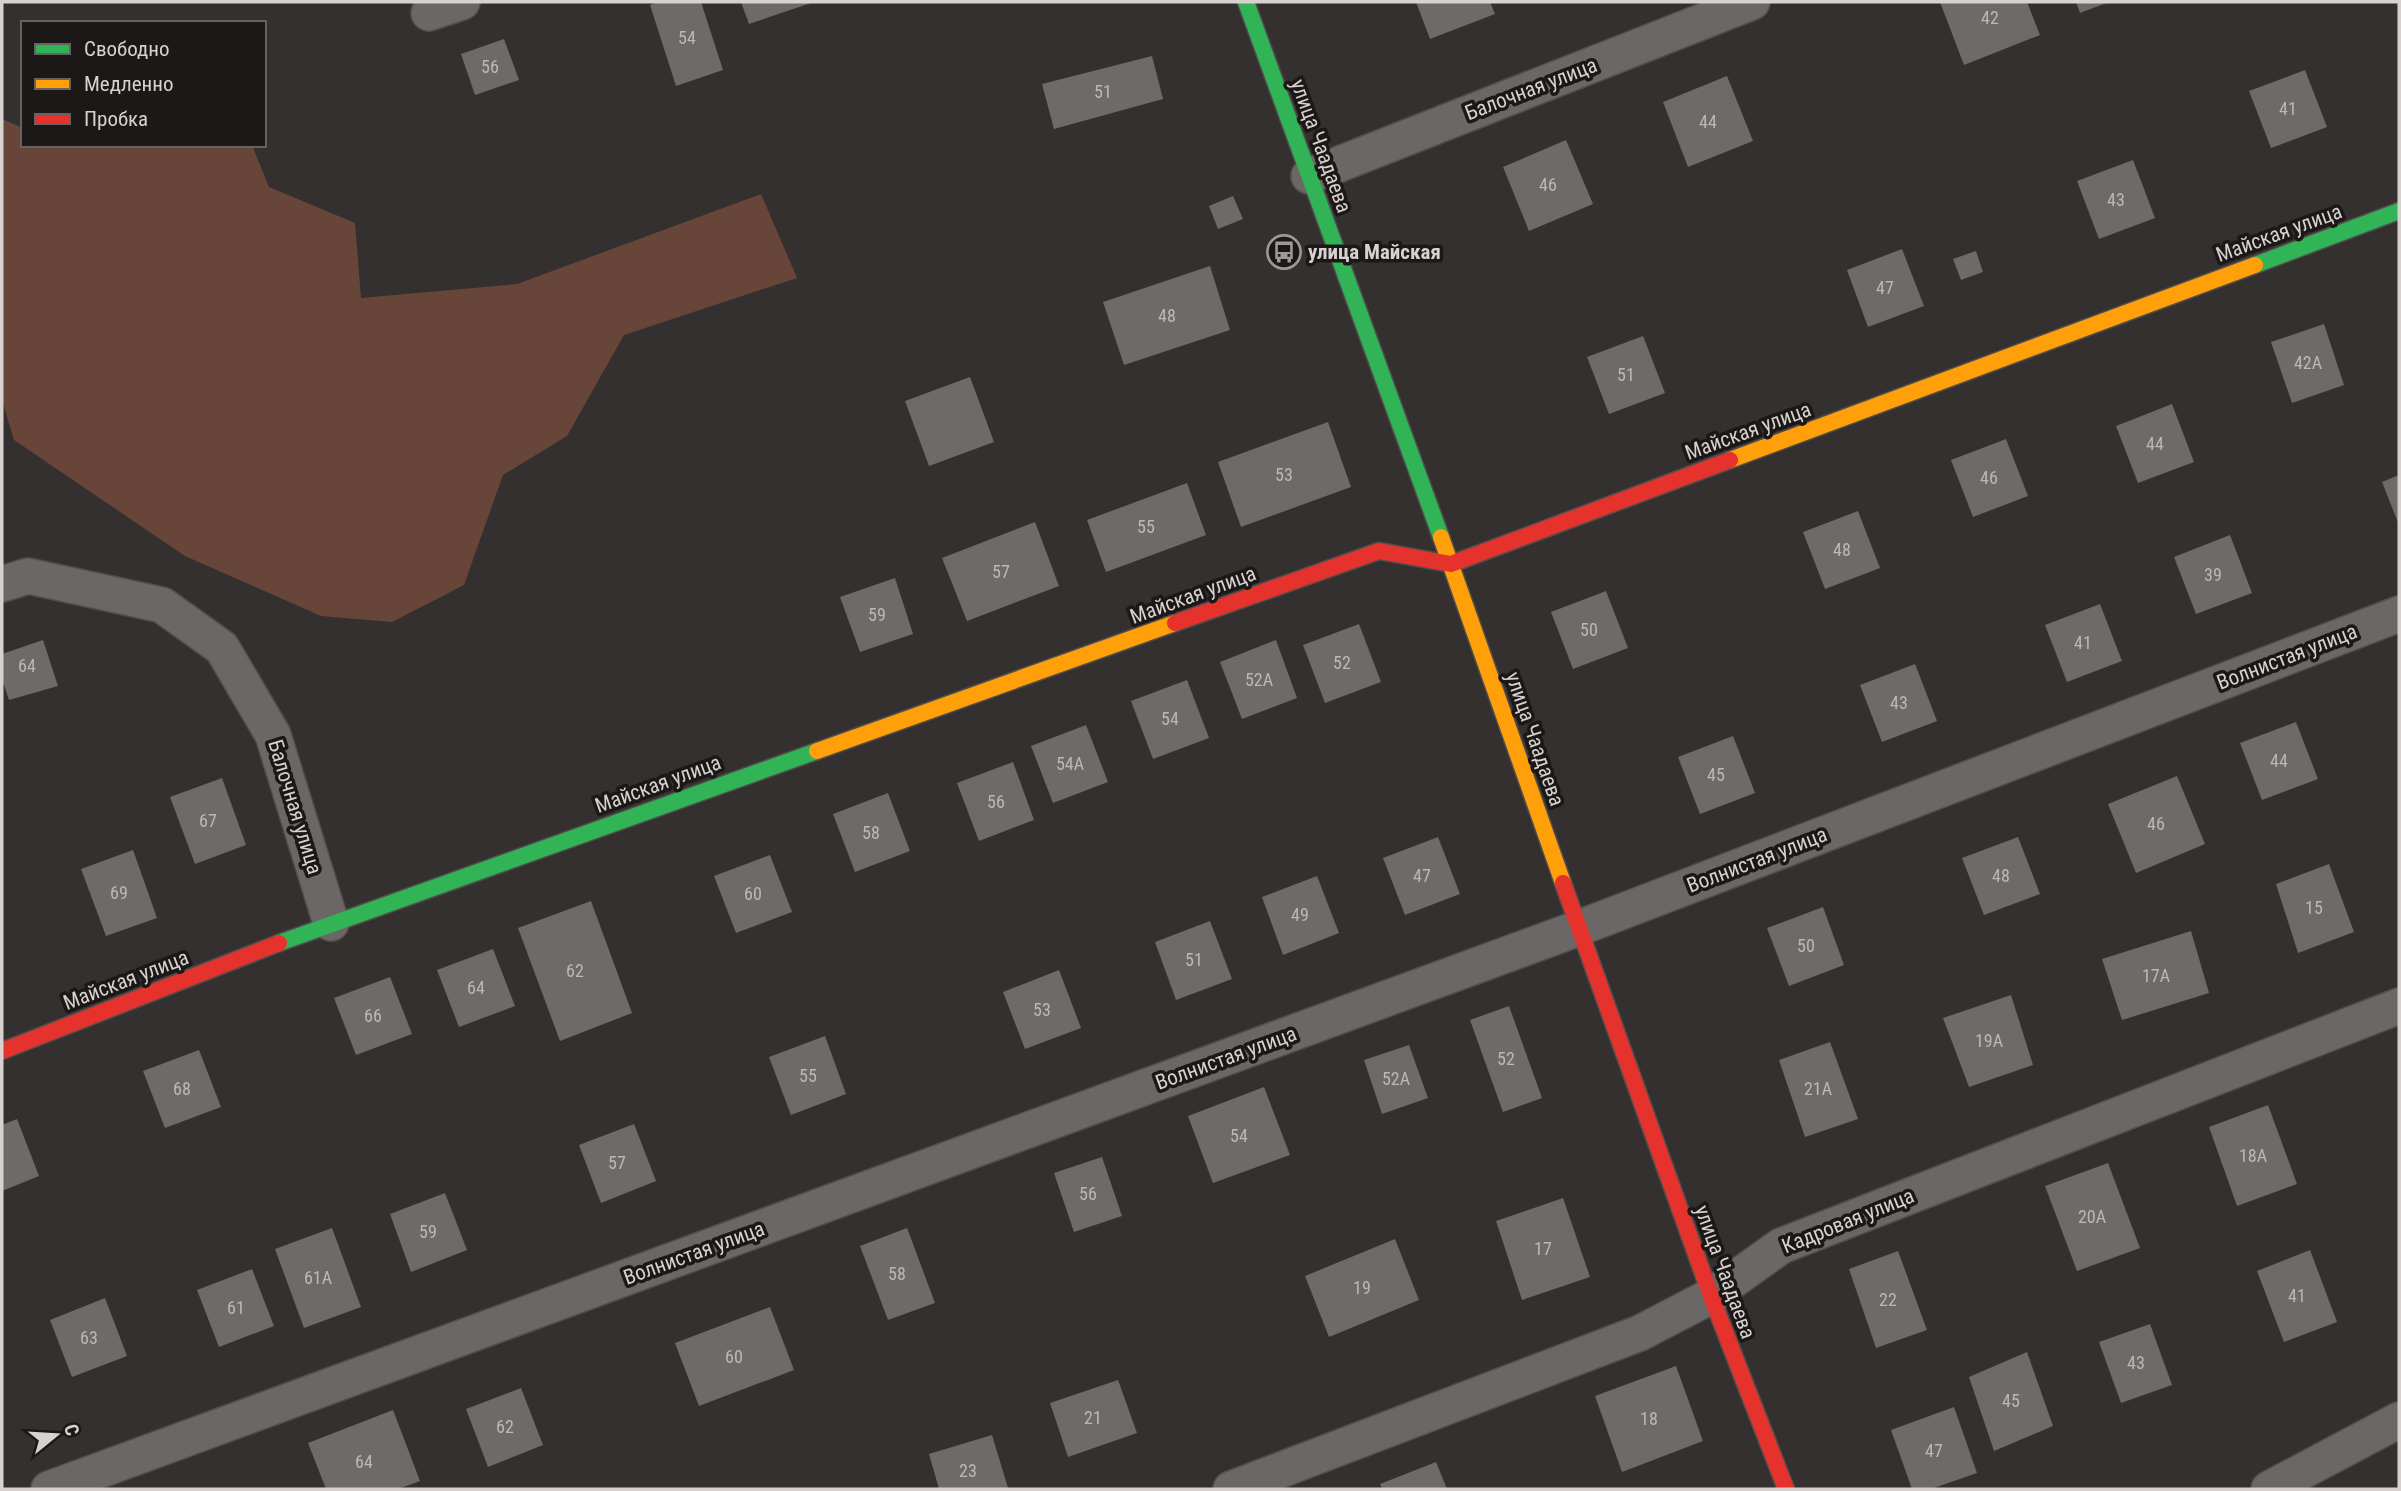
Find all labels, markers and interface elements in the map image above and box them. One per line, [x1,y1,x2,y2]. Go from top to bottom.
house number: 42 [1981,7,1999,28]
legend [21,21,266,147]
house number: 54 [678,27,696,48]
text: Свободно [84,37,170,61]
street label: Балочная улица [1462,53,1600,125]
house number: 56 [481,56,499,77]
text: Медленно [84,72,173,96]
street label: улица Чаадаева [1286,76,1356,216]
house number: 51 [1094,81,1112,102]
house number: 41 [2279,98,2297,119]
text: Пробка [84,107,148,131]
house number: 44 [1699,111,1717,132]
house number: 46 [1539,174,1557,195]
house number: 43 [2107,189,2125,210]
street label: Майская улица [2213,199,2345,267]
bus stop icon: улица Майская [1265,233,1303,271]
place label: улица Майская [1308,240,1441,264]
house number: 47 [1876,277,1894,298]
house number: 48 [1158,305,1176,326]
house number: 42А [2294,352,2323,373]
house number: 51 [1617,364,1635,385]
street label: Майская улица [1682,397,1814,465]
house number: 44 [2146,433,2164,454]
house number: 53 [1275,464,1293,485]
house number: 46 [1980,467,1998,488]
house number: 55 [1137,516,1155,537]
house number: 48 [1833,539,1851,560]
house number: 57 [992,561,1010,582]
street label: Майская улица [1127,561,1259,629]
house number: 39 [2204,564,2222,585]
house number: 59 [868,604,886,625]
house number: 50 [1580,619,1598,640]
street label: Волнистая улица [2214,619,2360,695]
house number: 41 [2074,632,2092,653]
house number: 52 [1333,652,1351,673]
house number: 64 [18,655,36,676]
house number: 52А [1245,669,1274,690]
street label: улица Чаадаева [1501,669,1569,809]
house number: 43 [1890,692,1908,713]
house number: 54 [1161,708,1179,729]
street label: Балочная улица [263,737,327,877]
street label: Майская улица [592,750,724,818]
house number: 44 [2270,750,2288,771]
house number: 54А [1056,753,1085,774]
house number: 45 [1707,764,1725,785]
house number: 56 [987,791,1005,812]
house number: 67 [199,810,217,831]
house number: 46 [2147,813,2165,834]
house number: 58 [862,822,880,843]
street label: Волнистая улица [1684,822,1830,898]
house number: 47 [1413,865,1431,886]
house number: 48 [1992,865,2010,886]
house number: 69 [110,882,128,903]
house number: 60 [744,883,762,904]
house number: 15 [2305,897,2323,918]
house number: 49 [1291,904,1309,925]
house number: 50 [1797,935,1815,956]
street label: Майская улица [60,945,192,1015]
house number: 51 [1185,949,1203,970]
house number: 62 [566,960,584,981]
house number: 17А [2142,965,2171,986]
house number: 64 [467,977,485,998]
house number: 53 [1033,999,1051,1020]
house number: 66 [364,1005,382,1026]
street label: Волнистая улица [1152,1021,1300,1095]
house number: 19А [1975,1030,2004,1051]
house number: 52 [1497,1048,1515,1069]
house number: 55 [799,1065,817,1086]
house number: 52А [1382,1068,1411,1089]
house number: 68 [173,1078,191,1099]
house number: 21А [1804,1078,1833,1099]
house number: 54 [1230,1125,1248,1146]
house number: 18А [2239,1145,2268,1166]
house number: 57 [608,1152,626,1173]
house number: 56 [1079,1183,1097,1204]
street label: Кадровая улица [1778,1184,1918,1258]
street label: улица Чаадаева [1690,1202,1760,1342]
house number: 20А [2078,1206,2107,1227]
street label: Волнистая улица [620,1216,768,1290]
house number: 59 [419,1221,437,1242]
house number: 17 [1534,1238,1552,1259]
house number: 58 [888,1263,906,1284]
house number: 61А [304,1267,333,1288]
house number: 19 [1353,1277,1371,1298]
house number: 41 [2288,1285,2306,1306]
house number: 22 [1879,1289,1897,1310]
house number: 61 [227,1297,245,1318]
house number: 63 [80,1327,98,1348]
house number: 60 [725,1346,743,1367]
house number: 43 [2127,1352,2145,1373]
house number: 45 [2002,1390,2020,1411]
north arrow [21,1400,91,1470]
house number: 21 [1084,1407,1102,1428]
house number: 18 [1640,1408,1658,1429]
house number: 62 [496,1416,514,1437]
text: С [59,1421,84,1439]
house number: 47 [1925,1440,1943,1461]
house number: 64 [355,1451,373,1472]
house number: 23 [959,1460,977,1481]

